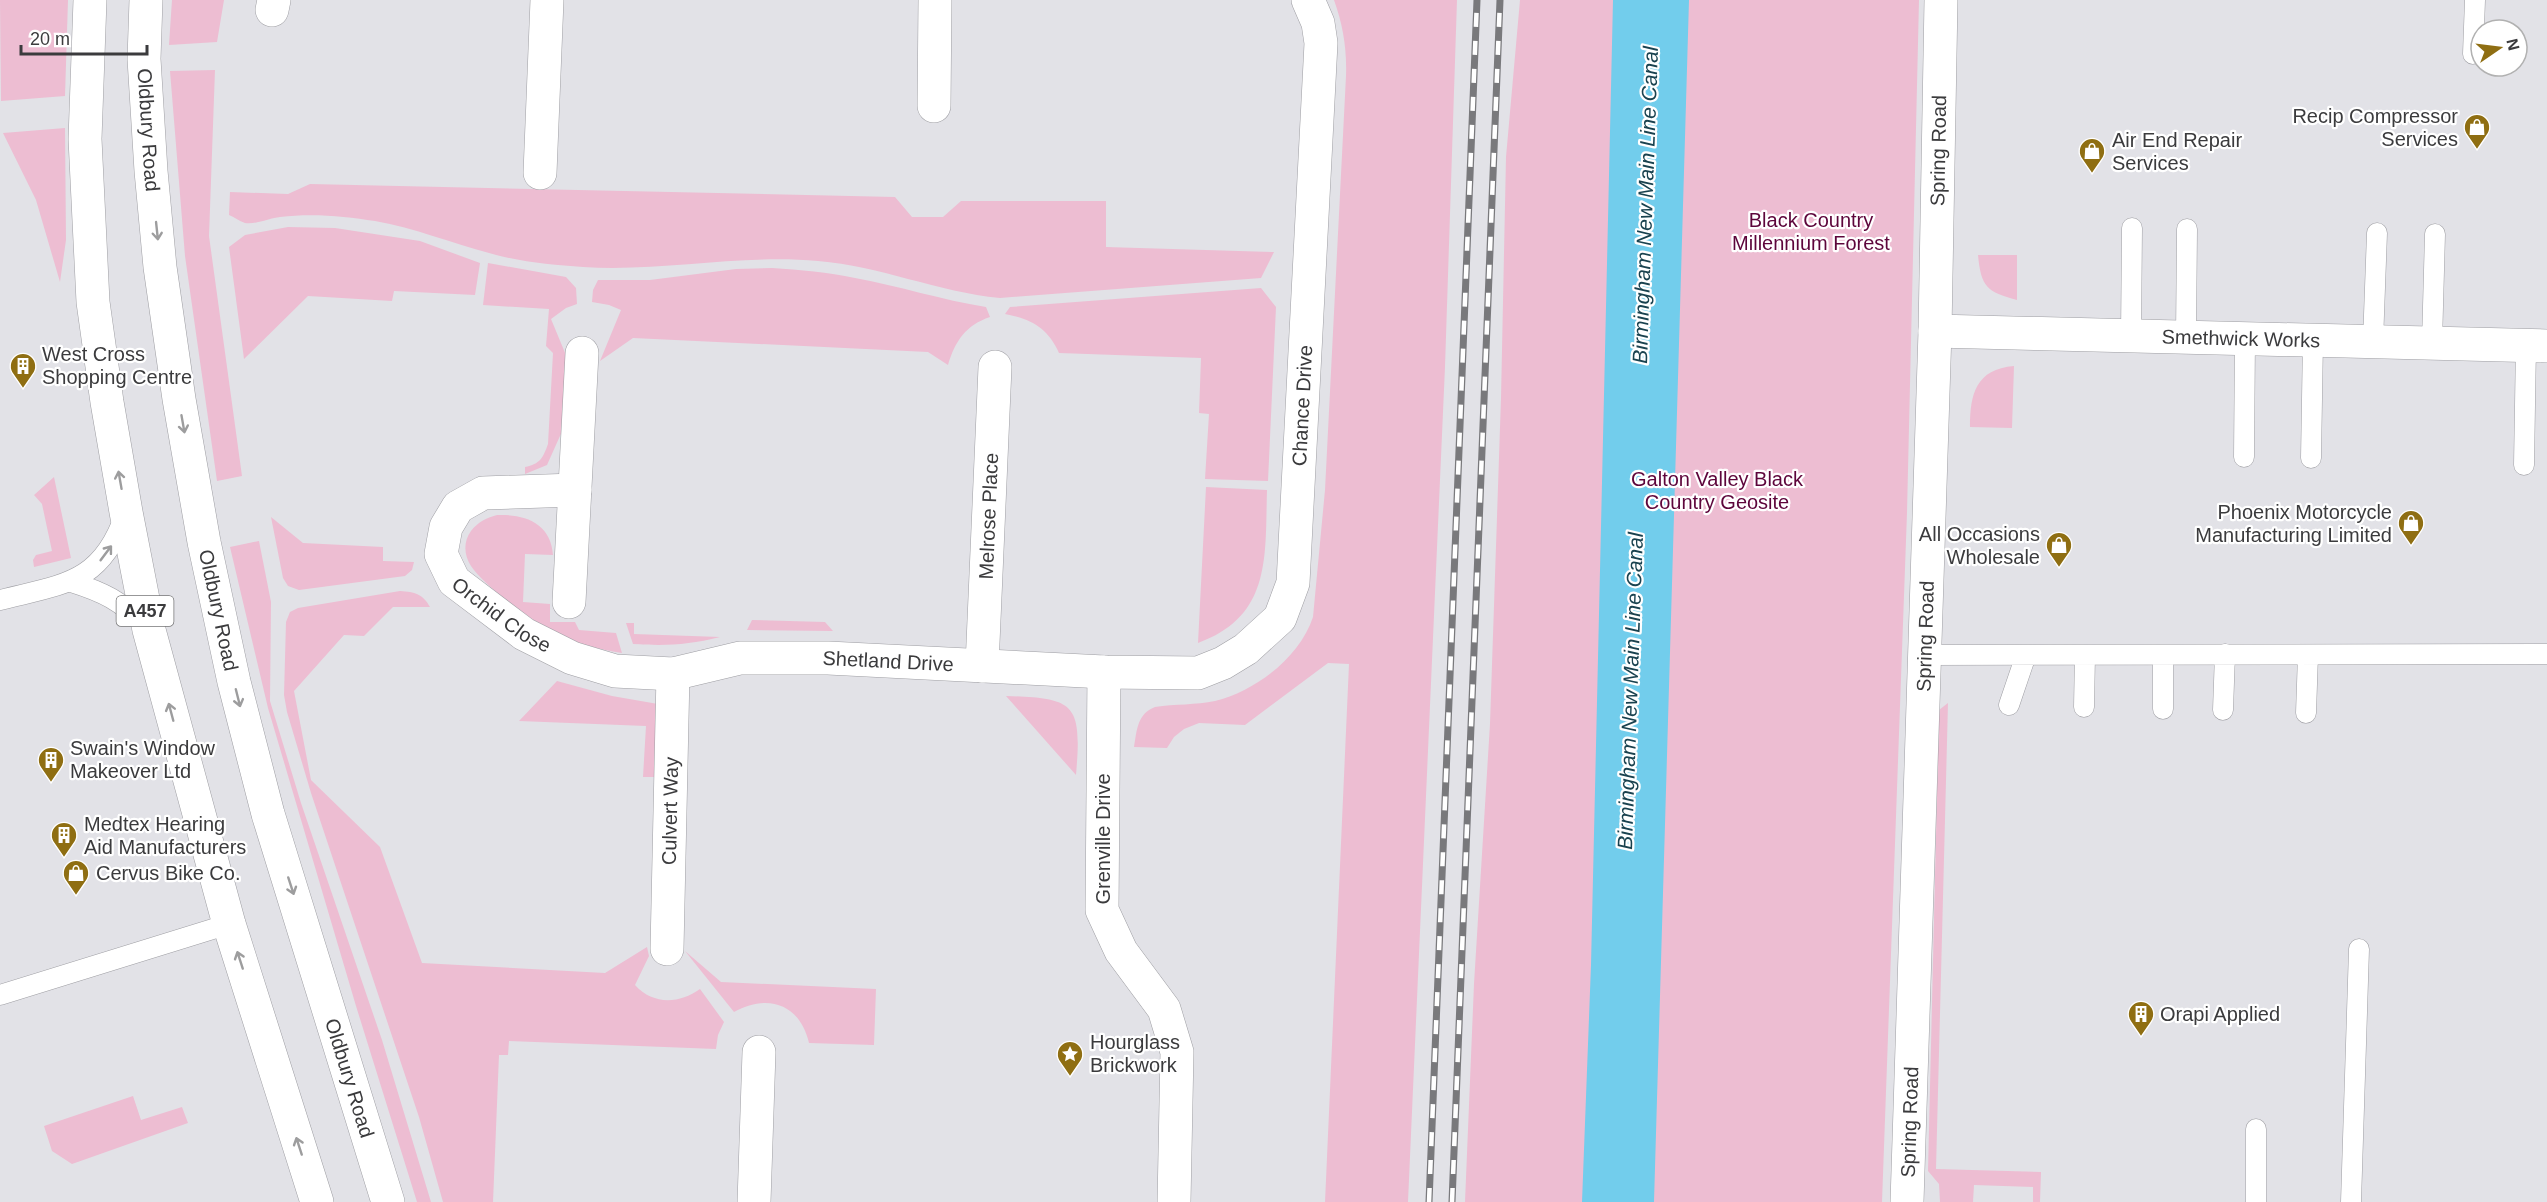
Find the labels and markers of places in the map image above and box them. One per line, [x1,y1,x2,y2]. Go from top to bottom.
place label: Recip Compressor Services [2292,105,2458,150]
shop icon: Recip Compressor Services [2462,112,2492,150]
place label: Air End Repair Services [2112,129,2242,174]
shop icon: Air End Repair Services [2077,136,2107,174]
place label: West Cross Shopping Centre [42,343,192,388]
building icon: West Cross Shopping Centre [8,351,38,389]
place label: Phoenix Motorcycle Manufacturing Limited [2195,501,2392,546]
shop icon: Phoenix Motorcycle Manufacturing Limited [2396,508,2426,546]
place label: All Occasions Wholesale [1919,523,2040,568]
shop icon: All Occasions Wholesale [2044,530,2074,568]
place label: Swain's Window Makeover Ltd [70,737,216,782]
building icon: Swain's Window Makeover Ltd [36,745,66,783]
place label: Medtex Hearing Aid Manufacturers [84,813,246,858]
building icon: Medtex Hearing Aid Manufacturers [49,820,79,858]
shop icon: Cervus Bike Co. [61,858,91,896]
place label: Cervus Bike Co. [96,862,241,884]
building icon: Orapi Applied [2126,999,2156,1037]
place label: Orapi Applied [2160,1003,2280,1025]
place label: Hourglass Brickwork [1090,1031,1180,1076]
place icon: Hourglass Brickwork [1055,1039,1085,1077]

